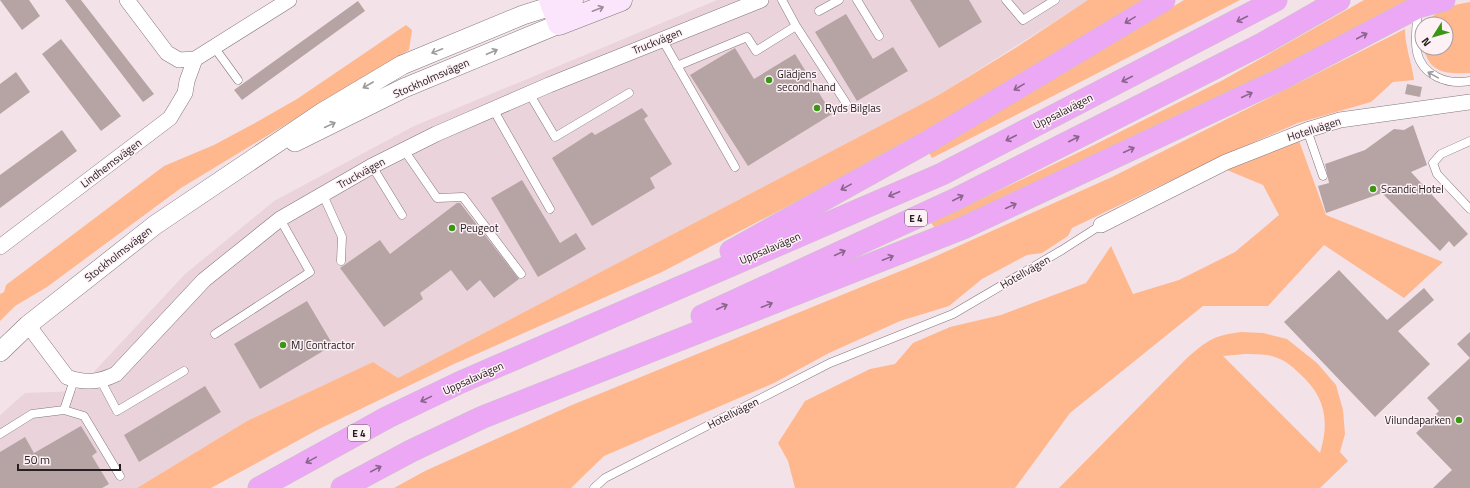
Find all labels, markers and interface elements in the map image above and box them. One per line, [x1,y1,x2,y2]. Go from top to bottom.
one-way arrow [591,5,603,13]
one-way arrow [1125,16,1136,24]
one-way arrow [1236,16,1248,23]
north arrow [1414,16,1454,56]
street label: Truckvägen [630,24,684,58]
one-way arrow [1356,32,1368,40]
text: N [1417,34,1435,50]
one-way arrow [432,47,444,55]
one-way arrow [485,47,497,55]
street label: Stockholmsvägen [390,54,472,102]
place label: Glädjens second hand [777,66,836,95]
one-way arrow [1427,70,1439,78]
marker: Glädjens second hand [764,75,774,85]
one-way arrow [1121,75,1133,83]
one-way arrow [362,81,374,89]
one-way arrow [1014,83,1025,91]
street label: Uppsalavägen [1030,89,1096,133]
one-way arrow [1240,91,1252,98]
place label: Ryds Bilglas [825,100,881,116]
marker: Ryds Bilglas [812,103,822,113]
street label: Hotellvägen [1285,113,1343,145]
one-way arrow [324,121,336,128]
street label: Lindhemsvägen [77,135,145,191]
one-way arrow [1005,135,1017,142]
one-way arrow [1068,135,1080,142]
one-way arrow [1123,146,1135,153]
street label: Truckvägen [334,153,388,193]
place label: Scandic Hotel [1381,181,1444,197]
one-way arrow [840,184,852,192]
marker: Scandic Hotel [1368,184,1378,194]
one-way arrow [888,191,900,199]
one-way arrow [952,194,964,201]
one-way arrow [1005,202,1017,209]
road number: E 4 [905,210,927,226]
place label: Peugeot [460,220,499,236]
street label: Stockholmsvägen [81,222,155,286]
marker: Peugeot [447,223,457,233]
street label: Uppsalavägen [737,228,803,268]
one-way arrow [834,249,846,256]
street label: Hotellvägen [997,251,1053,293]
one-way arrow [882,253,894,261]
one-way arrow [761,301,773,309]
one-way arrow [716,303,728,310]
place label: MJ Contractor [291,337,355,353]
marker: MJ Contractor [278,340,288,350]
street label: Uppsalavägen [440,357,506,399]
street label: Hotellvägen [705,393,761,433]
one-way arrow [420,396,432,403]
place label: Vilundaparken [1385,412,1451,428]
marker: Vilundaparken [1454,415,1464,425]
road number: E 4 [348,425,370,441]
scale bar [18,446,120,472]
text: 50 m [24,450,50,469]
one-way arrow [305,456,317,464]
one-way arrow [370,465,382,473]

